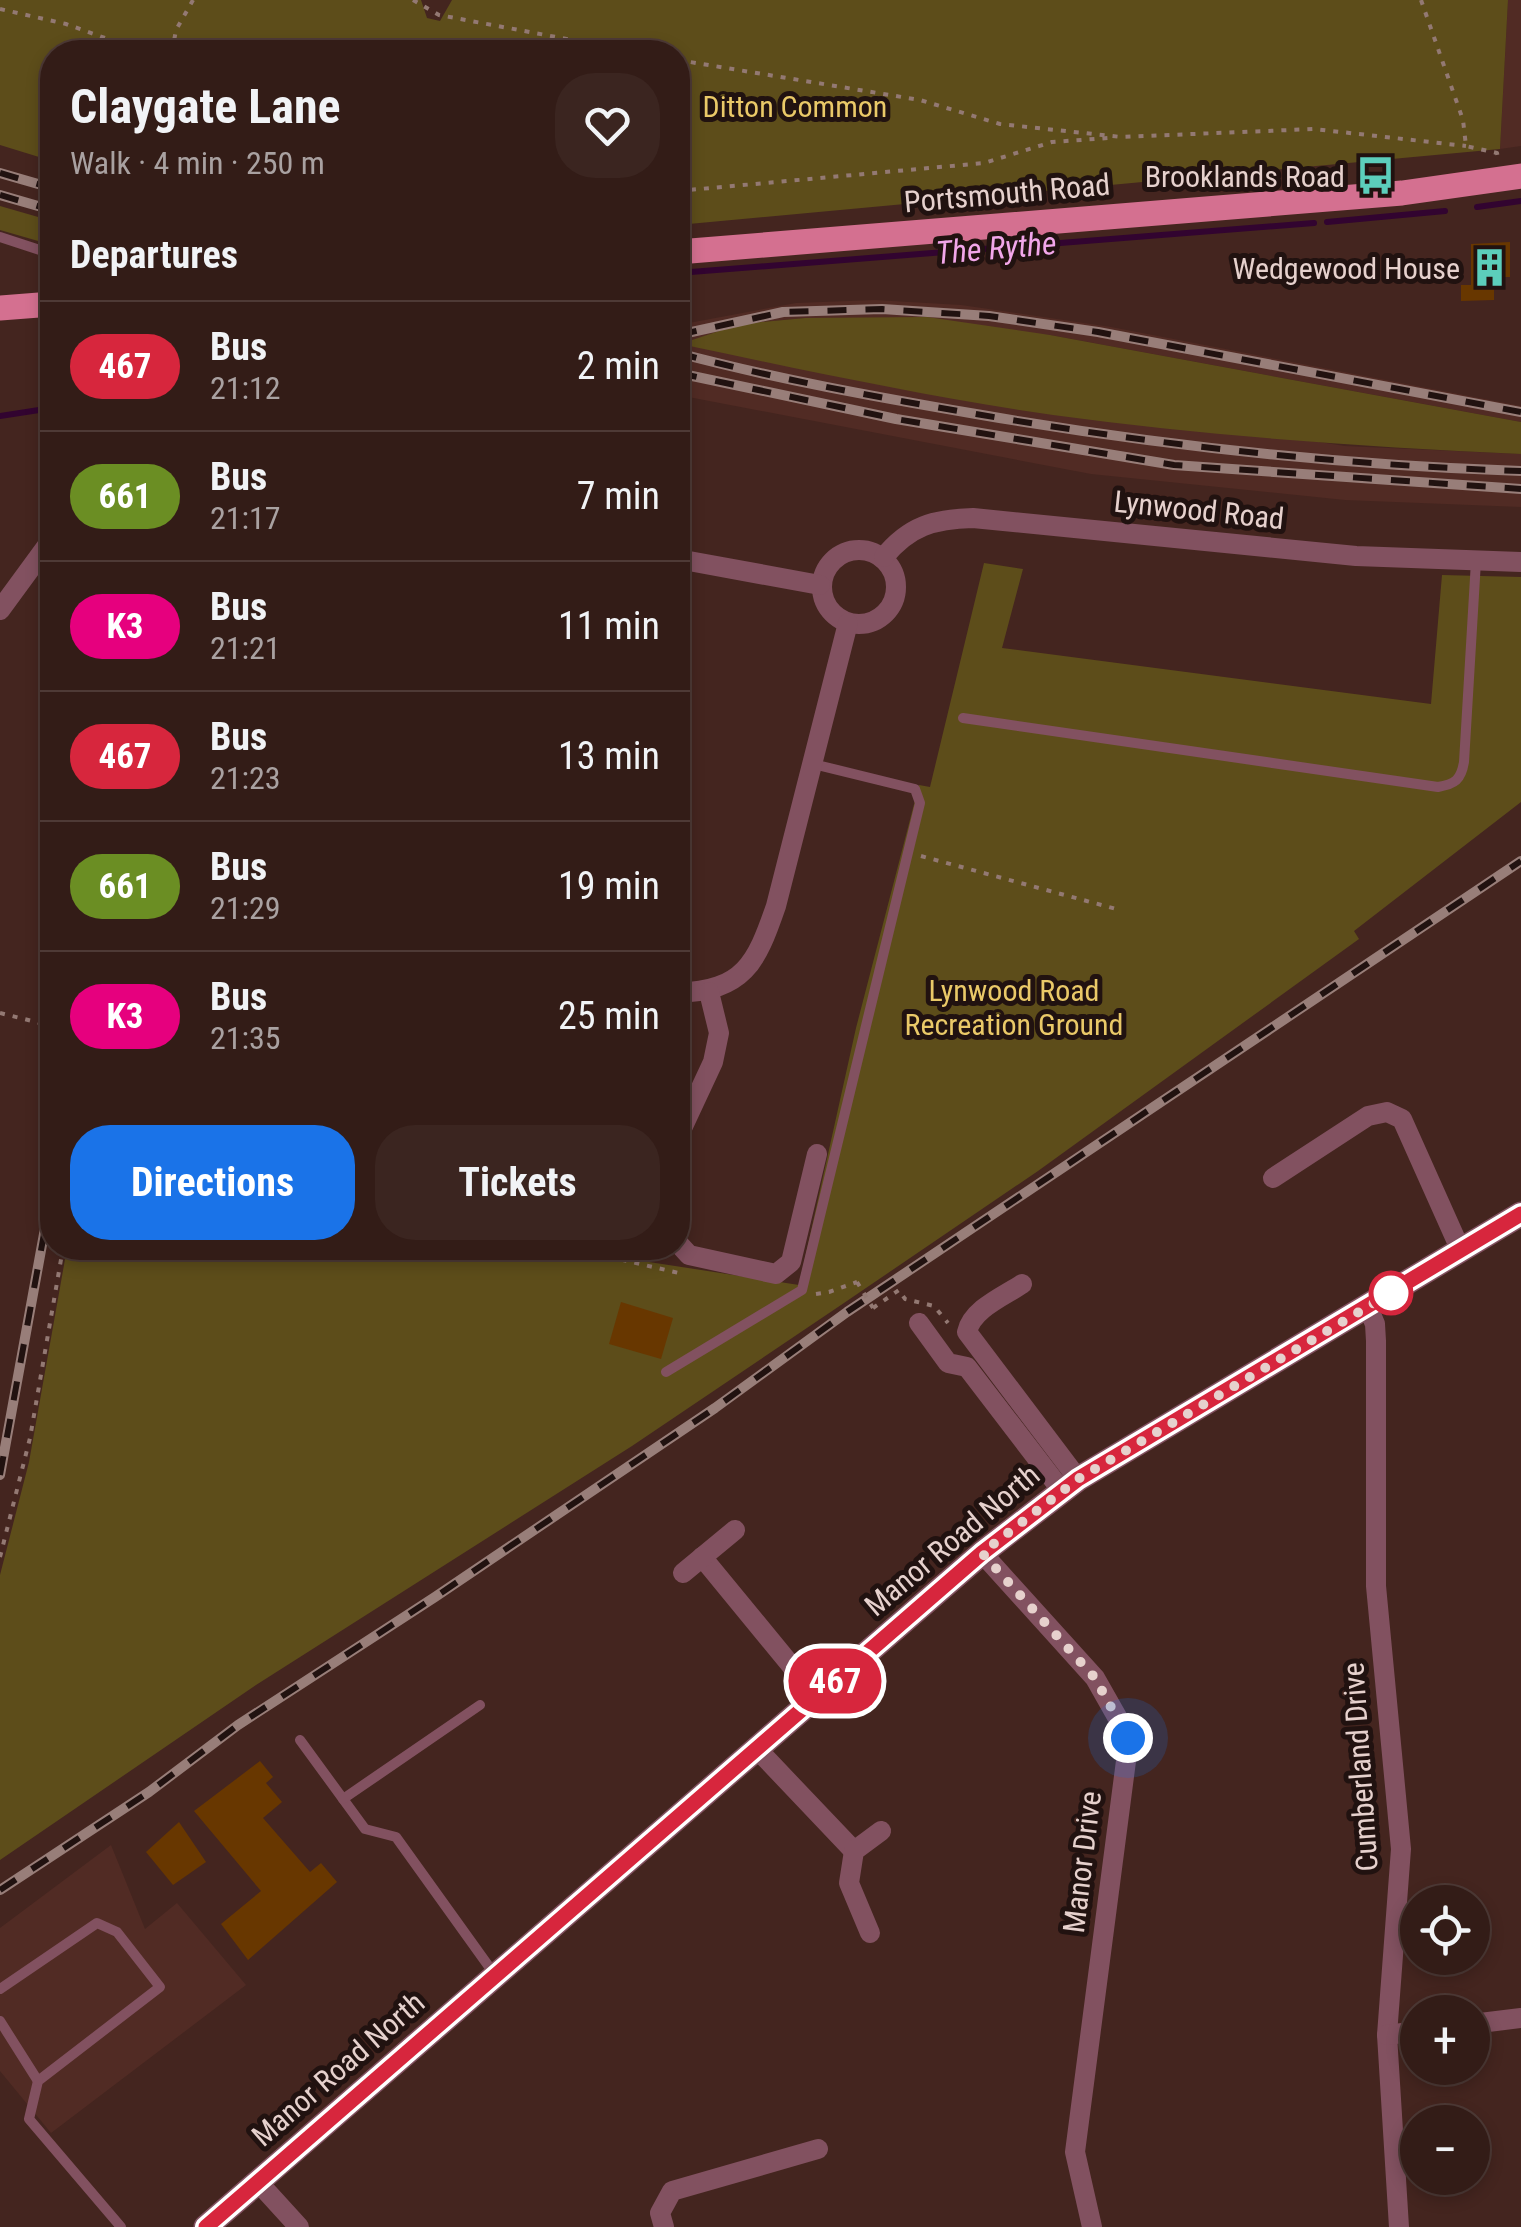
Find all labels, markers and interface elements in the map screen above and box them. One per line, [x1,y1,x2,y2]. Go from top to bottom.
button: heart [555,73,660,178]
text: Claygate Lane [70,78,341,135]
park label: Ditton Common [703,89,887,124]
text: Walk · 4 min · 250 m [70,144,325,182]
bus stop icon: Brooklands Road [1354,155,1396,197]
place label: Brooklands Road [1145,159,1345,194]
street label: Portsmouth Road [903,167,1111,219]
water label: The Rythe [934,224,1058,272]
text: Departures [70,233,238,277]
building icon: Wedgewood House [1469,247,1511,289]
place label: Wedgewood House [1233,251,1460,286]
text: Bus [210,325,267,369]
text: 2 min [577,344,660,388]
text: 467 [98,346,152,387]
text: 21:12 [210,369,281,407]
text: Bus [210,455,267,499]
text: 7 min [577,474,660,518]
text: 661 [98,476,152,517]
street label: Lynwood Road [1112,484,1286,536]
text: 21:17 [210,499,281,537]
text: Bus [210,585,267,629]
text: 11 min [558,604,660,648]
text: K3 [106,606,144,647]
text: 21:21 [210,629,281,667]
text: Bus [210,715,267,759]
text: 13 min [558,734,660,778]
text: 467 [98,736,152,777]
text: 21:23 [210,759,281,797]
text: Bus [210,845,267,889]
text: 19 min [558,864,660,908]
text: 661 [98,866,152,907]
text: 21:29 [210,889,281,927]
park label: Lynwood Road Recreation Ground [905,973,1123,1042]
text: Bus [210,975,267,1019]
text: 25 min [558,994,660,1038]
text: K3 [106,996,144,1037]
text: 21:35 [210,1019,281,1057]
button: Directions [70,1125,355,1240]
button: Tickets [375,1125,660,1240]
unlabelled marker [1370,1272,1412,1314]
street label: Manor Road North [858,1457,1046,1623]
line badge: 467 [778,1648,892,1714]
text: 467 [808,1661,862,1702]
street label: Cumberland Drive [1335,1661,1385,1873]
your location [1103,1713,1153,1763]
street label: Manor Drive [1056,1789,1108,1935]
map controls [1400,1885,1490,2195]
button: locate [1400,1885,1490,1975]
street label: Manor Road North [245,1985,431,2153]
button: + [1400,1995,1490,2085]
button: − [1400,2105,1490,2195]

